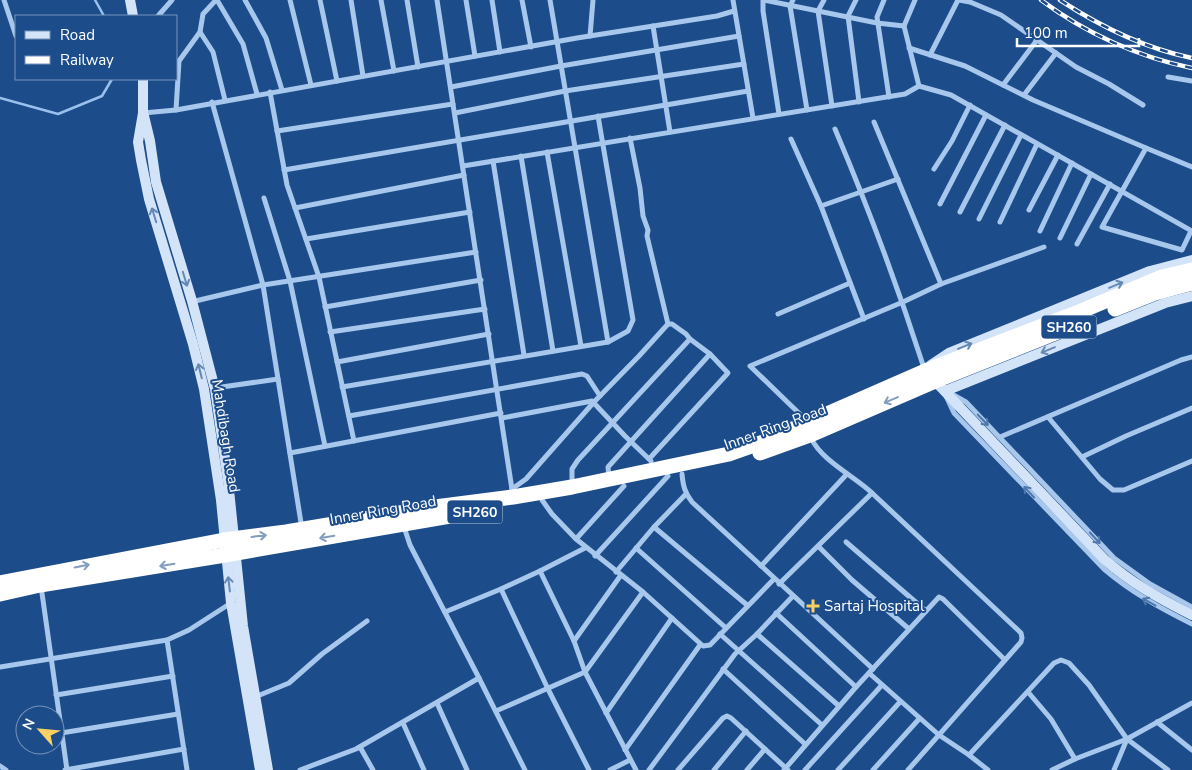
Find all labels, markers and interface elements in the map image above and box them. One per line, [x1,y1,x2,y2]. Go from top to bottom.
legend [15,15,178,80]
scale bar [1017,15,1140,47]
text: 100 m [1024,23,1068,43]
text: Road [60,25,95,45]
text: Railway [60,50,114,70]
one-way arrow [148,208,158,224]
one-way arrow [180,270,190,286]
one-way arrow [1108,279,1123,289]
road number: SH260 [1042,316,1096,338]
one-way arrow [958,340,973,349]
one-way arrow [1041,345,1056,355]
one-way arrow [195,364,204,380]
street label: Mahdibagh Road [207,378,245,494]
one-way arrow [884,396,899,406]
street label: Inner Ring Road [721,399,829,455]
one-way arrow [977,413,989,426]
one-way arrow [1023,486,1035,499]
street label: Inner Ring Road [328,491,438,529]
road number: SH260 [448,501,502,524]
one-way arrow [251,531,267,541]
one-way arrow [319,532,335,542]
one-way arrow [1089,532,1101,544]
one-way arrow [159,560,175,570]
one-way arrow [74,561,90,571]
one-way arrow [224,576,234,592]
place label: Sartaj Hospital [824,596,925,616]
one-way arrow [1142,596,1156,606]
marker: Sartaj Hospital [806,599,820,613]
north arrow [15,705,65,755]
text: N [18,715,40,733]

